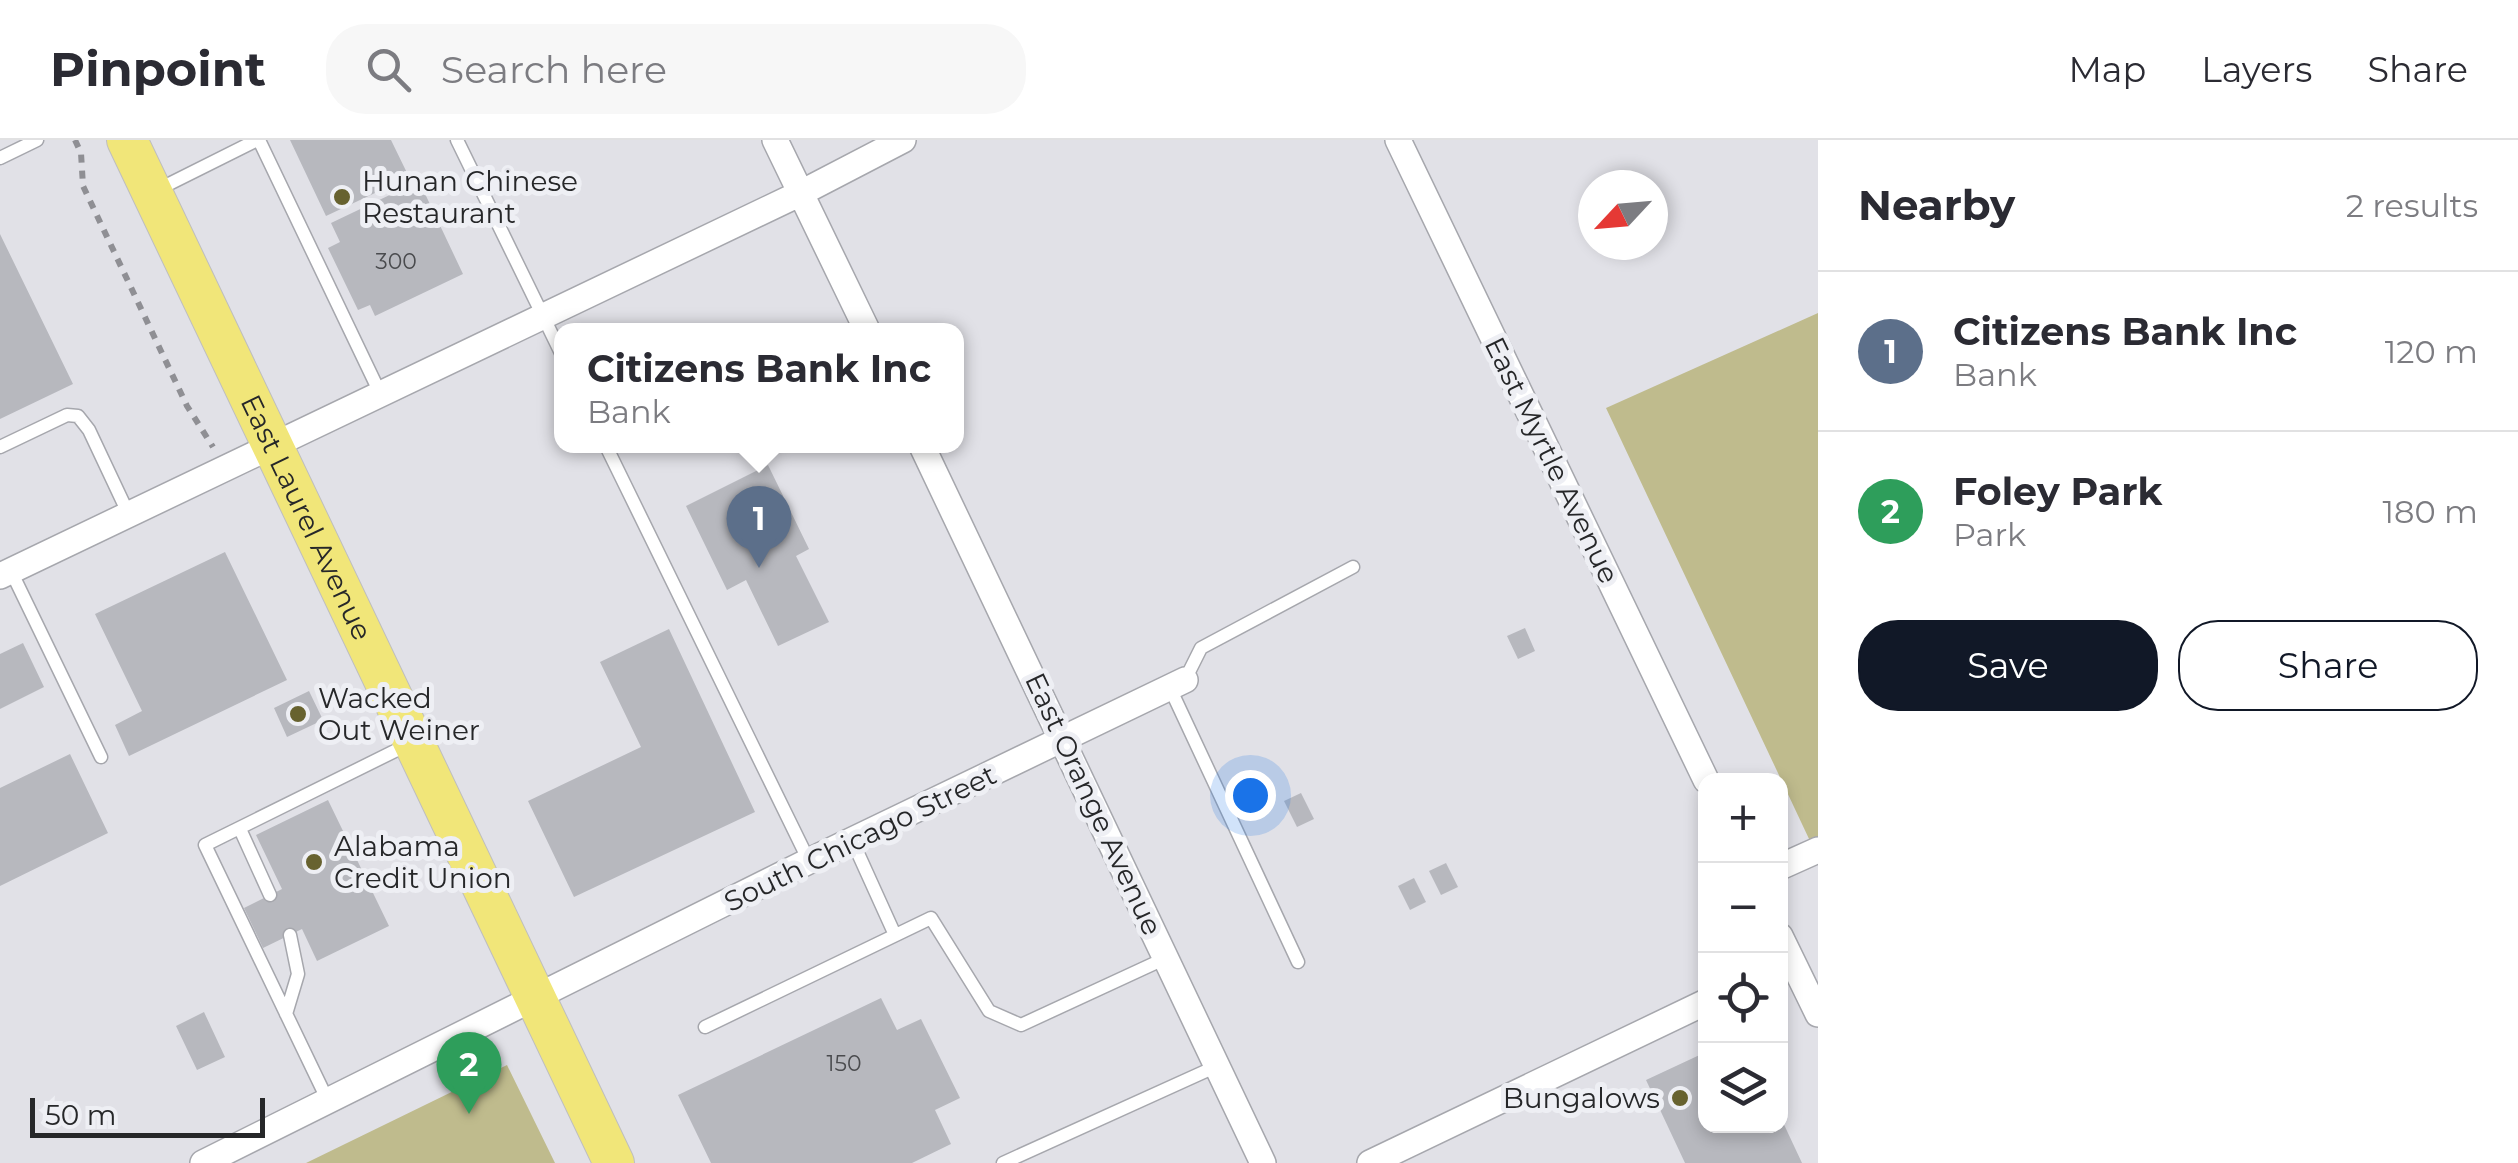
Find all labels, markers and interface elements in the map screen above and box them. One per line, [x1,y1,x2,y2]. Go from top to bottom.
search box [326,24,1026,114]
text: Pinpoint [50,40,266,98]
icon: search [361,42,416,97]
text: Search here [441,46,667,93]
text: Map [2068,48,2146,91]
text: Layers [2201,48,2312,91]
text: Share [2367,48,2468,91]
place label: Hunan Chinese Restaurant [362,164,578,230]
north arrow [1578,170,1668,260]
text: Nearby [1858,179,2015,231]
marker: Hunan Chinese Restaurant [331,186,353,208]
text: 2 results [2346,186,2478,225]
house number: 300 [375,248,417,275]
text: Citizens Bank Inc [1953,308,2297,355]
popup [554,323,964,453]
street label: East Myrtle Avenue [1478,331,1626,589]
text: 1 [1884,332,1897,371]
text: 120 m [2385,332,2478,371]
text: Citizens Bank Inc [587,345,931,392]
text: Bank [1953,355,2037,394]
street label: East Laurel Avenue [234,389,380,646]
text: Bank [587,392,671,431]
text: Foley Park [1953,468,2162,515]
pin: 1 [726,486,792,568]
text: 2 [1881,492,1900,531]
text: 180 m [2383,492,2478,531]
text: Park [1953,515,2026,554]
button: Save [1858,620,2158,711]
button: Share [2178,620,2478,711]
street label: East Orange Avenue [1018,667,1170,941]
place label: Wacked Out Weiner [318,681,480,747]
marker: Wacked Out Weiner [287,703,309,725]
street label: South Chicago Street [718,757,1002,919]
your location [1225,770,1276,821]
map controls [1698,773,1788,1133]
button: + [1698,773,1788,863]
place label: Alabama Credit Union [334,829,512,895]
marker: Alabama Credit Union [303,851,325,873]
button: − [1698,863,1788,953]
button: locate [1698,953,1788,1043]
pin: 2 [436,1032,502,1114]
button: layers [1698,1043,1788,1133]
house number: 150 [827,1050,861,1077]
place label: Bungalows [1503,1081,1660,1115]
marker: Bungalows [1669,1087,1691,1109]
scale bar [30,1093,265,1138]
text: 50 m [45,1098,116,1132]

